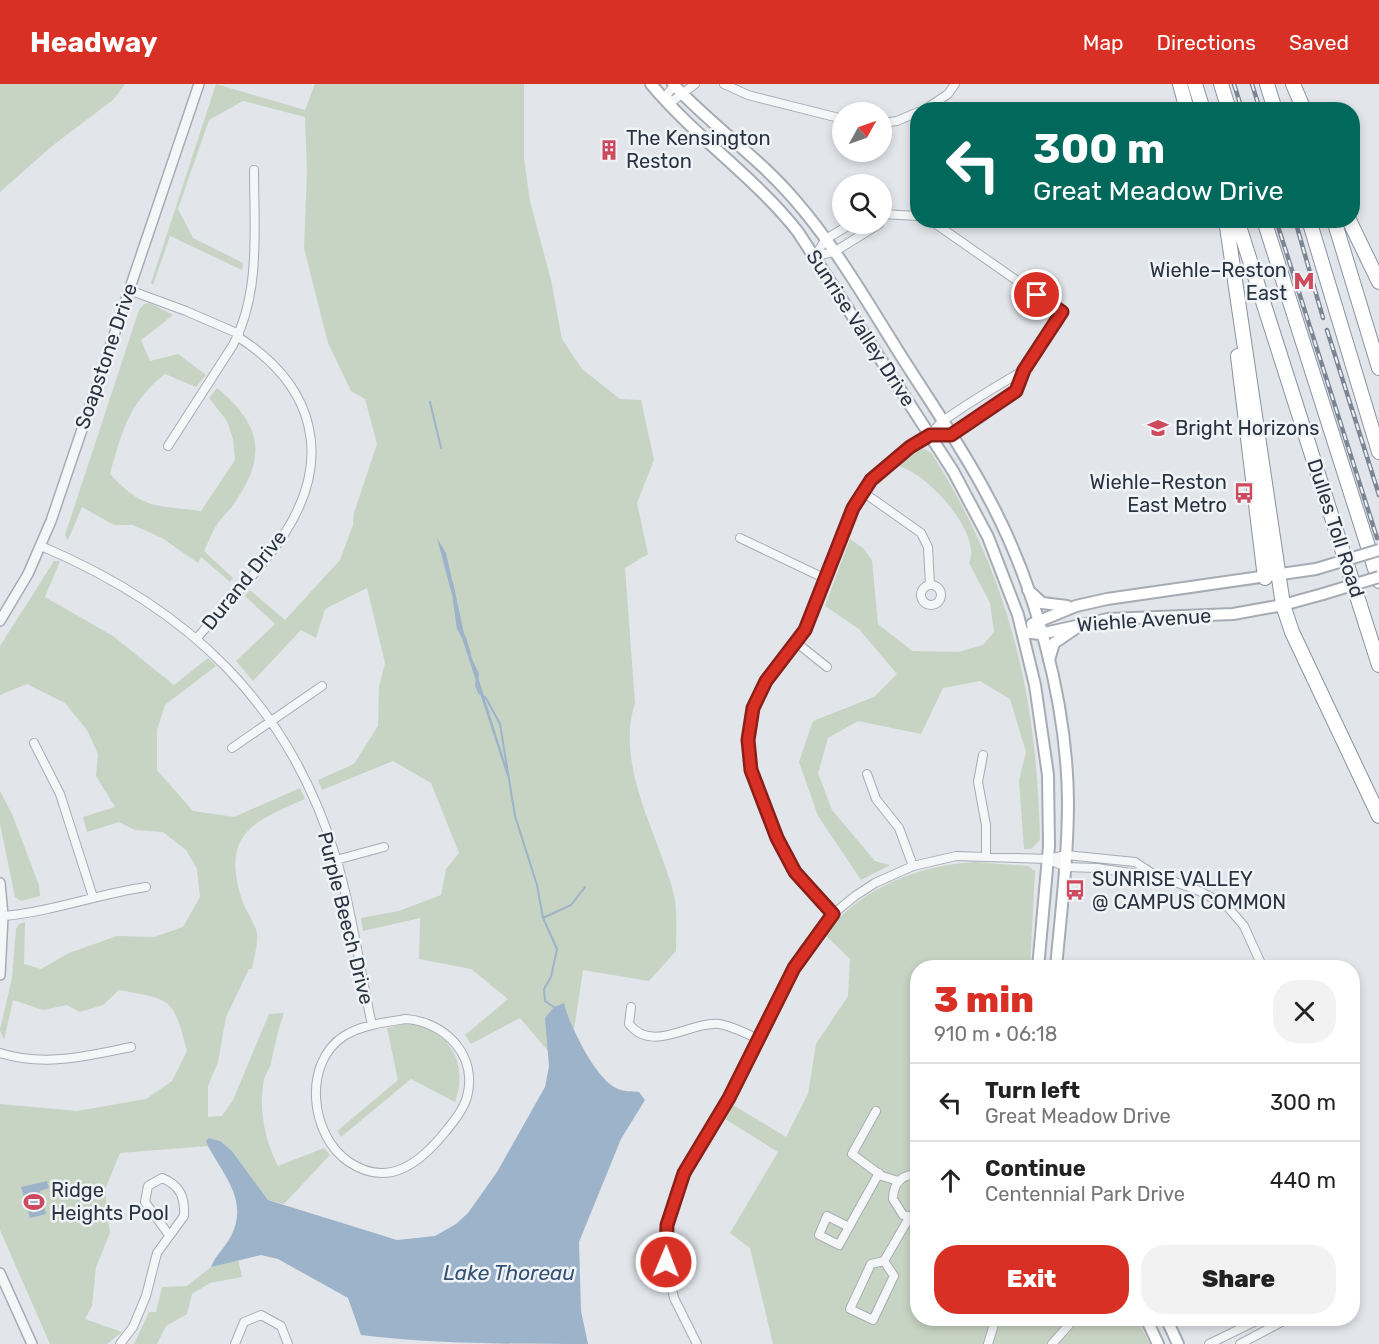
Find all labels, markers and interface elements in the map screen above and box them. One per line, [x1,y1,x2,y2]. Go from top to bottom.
text: Headway [30,26,157,59]
text: Map [1083,30,1124,55]
text: Directions [1157,30,1256,55]
text: Saved [1289,30,1349,55]
north arrow [832,102,892,162]
map controls [832,102,892,234]
text: 300 m [1033,124,1165,174]
place label: The Kensington Reston [626,126,771,173]
icon: left [934,126,1012,204]
building icon: The Kensington Reston [597,138,621,162]
button: search [832,174,892,234]
text: Great Meadow Drive [1033,175,1284,207]
street label: Sunrise Valley Drive [801,245,921,411]
place label: Wiehle–Reston East [1150,258,1287,305]
pin [1011,269,1062,320]
metro station icon: Wiehle–Reston East [1292,269,1316,293]
icon: arrive [1020,278,1053,311]
street label: Soapstone Drive [70,280,142,432]
school or university icon: Bright Horizons [1146,416,1170,440]
place label: Bright Horizons [1175,416,1320,440]
street label: Dulles Toll Road [1302,456,1370,600]
place label: Wiehle–Reston East Metro [1090,470,1227,517]
bus stop icon: Wiehle–Reston East Metro [1232,481,1256,505]
street label: Durand Drive [196,525,292,635]
street label: Wiehle Avenue [1076,603,1212,637]
street label: Purple Beech Drive [313,829,379,1007]
place label: SUNRISE VALLEY @ CAMPUS COMMON [1092,867,1286,914]
bus stop icon: SUNRISE VALLEY @ CAMPUS COMMON [1063,878,1087,902]
text: 3 min [934,978,1034,1021]
button: close [1273,980,1336,1043]
text: 910 m · 06:18 [934,1022,1057,1046]
text: Turn left [985,1077,1080,1104]
icon: left [934,1086,967,1119]
text: 300 m [1270,1089,1336,1116]
text: Great Meadow Drive [985,1104,1171,1128]
text: Continue [985,1155,1086,1182]
icon: ahead [934,1164,967,1197]
text: 440 m [1270,1167,1336,1194]
place label: Ridge Heights Pool [51,1178,169,1225]
text: Centennial Park Drive [985,1182,1185,1206]
sports icon: Ridge Heights Pool [22,1190,46,1214]
position arrow [634,1230,698,1294]
button: Exit [934,1245,1129,1314]
button: Share [1141,1245,1336,1314]
water label: Lake Thoreau [443,1260,575,1285]

